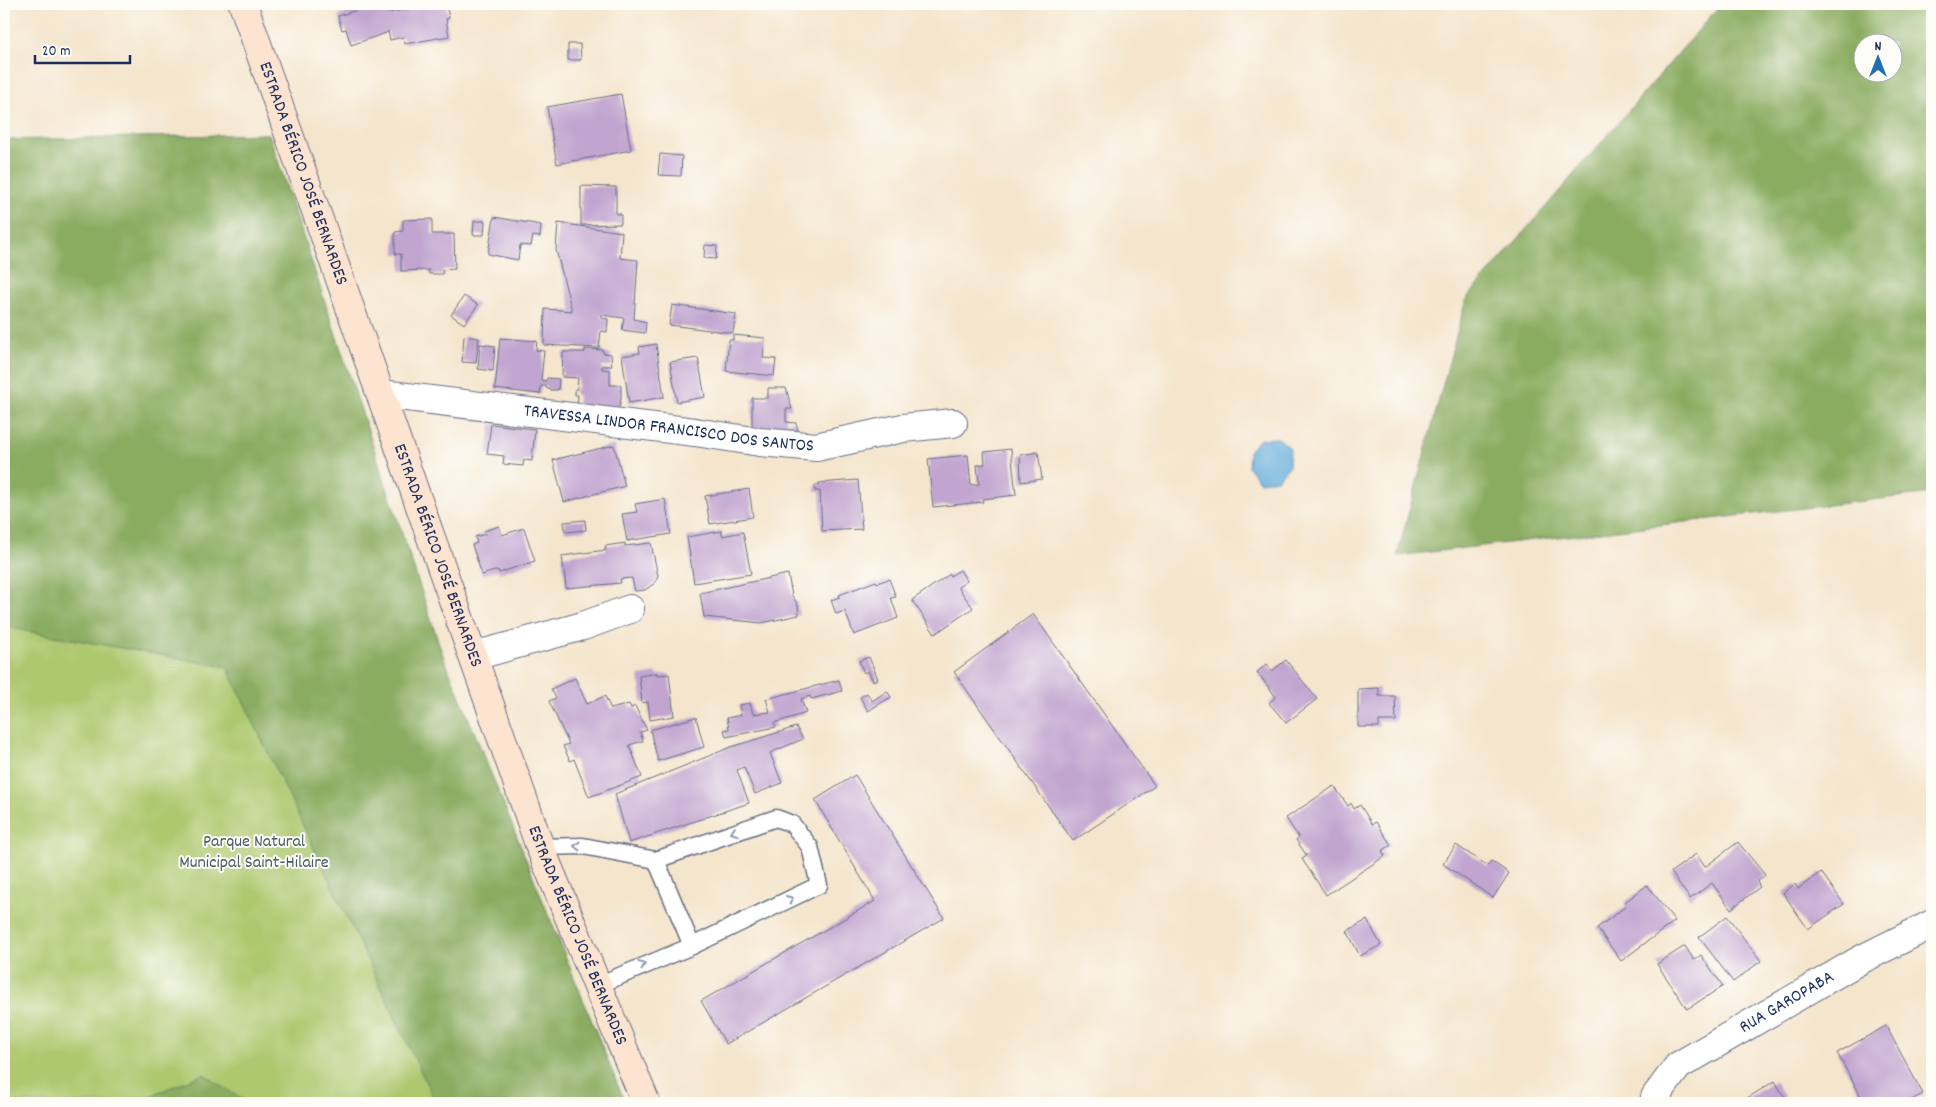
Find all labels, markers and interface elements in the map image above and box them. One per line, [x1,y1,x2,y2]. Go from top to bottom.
scale bar [35,32,130,64]
north arrow [1854,32,1904,82]
text: N [1875,37,1882,57]
text: 20 m [42,41,70,63]
street label: ESTRADA BÉRICO JOSÉ BERNARDES [252,59,354,289]
street label: TRAVESSA LINDOR FRANCISCO DOS SANTOS [522,399,815,459]
street label: ESTRADA BÉRICO JOSÉ BERNARDES [387,441,488,671]
street label: ESTRADA BÉRICO JOSÉ BERNARDES [521,823,633,1049]
one-way arrow [730,827,738,837]
park label: Parque Natural Municipal Saint-Hilaire [179,830,329,876]
one-way arrow [573,841,580,851]
one-way arrow [785,895,794,905]
one-way arrow [637,961,646,972]
street label: RUA GAROPABA [1735,965,1839,1040]

